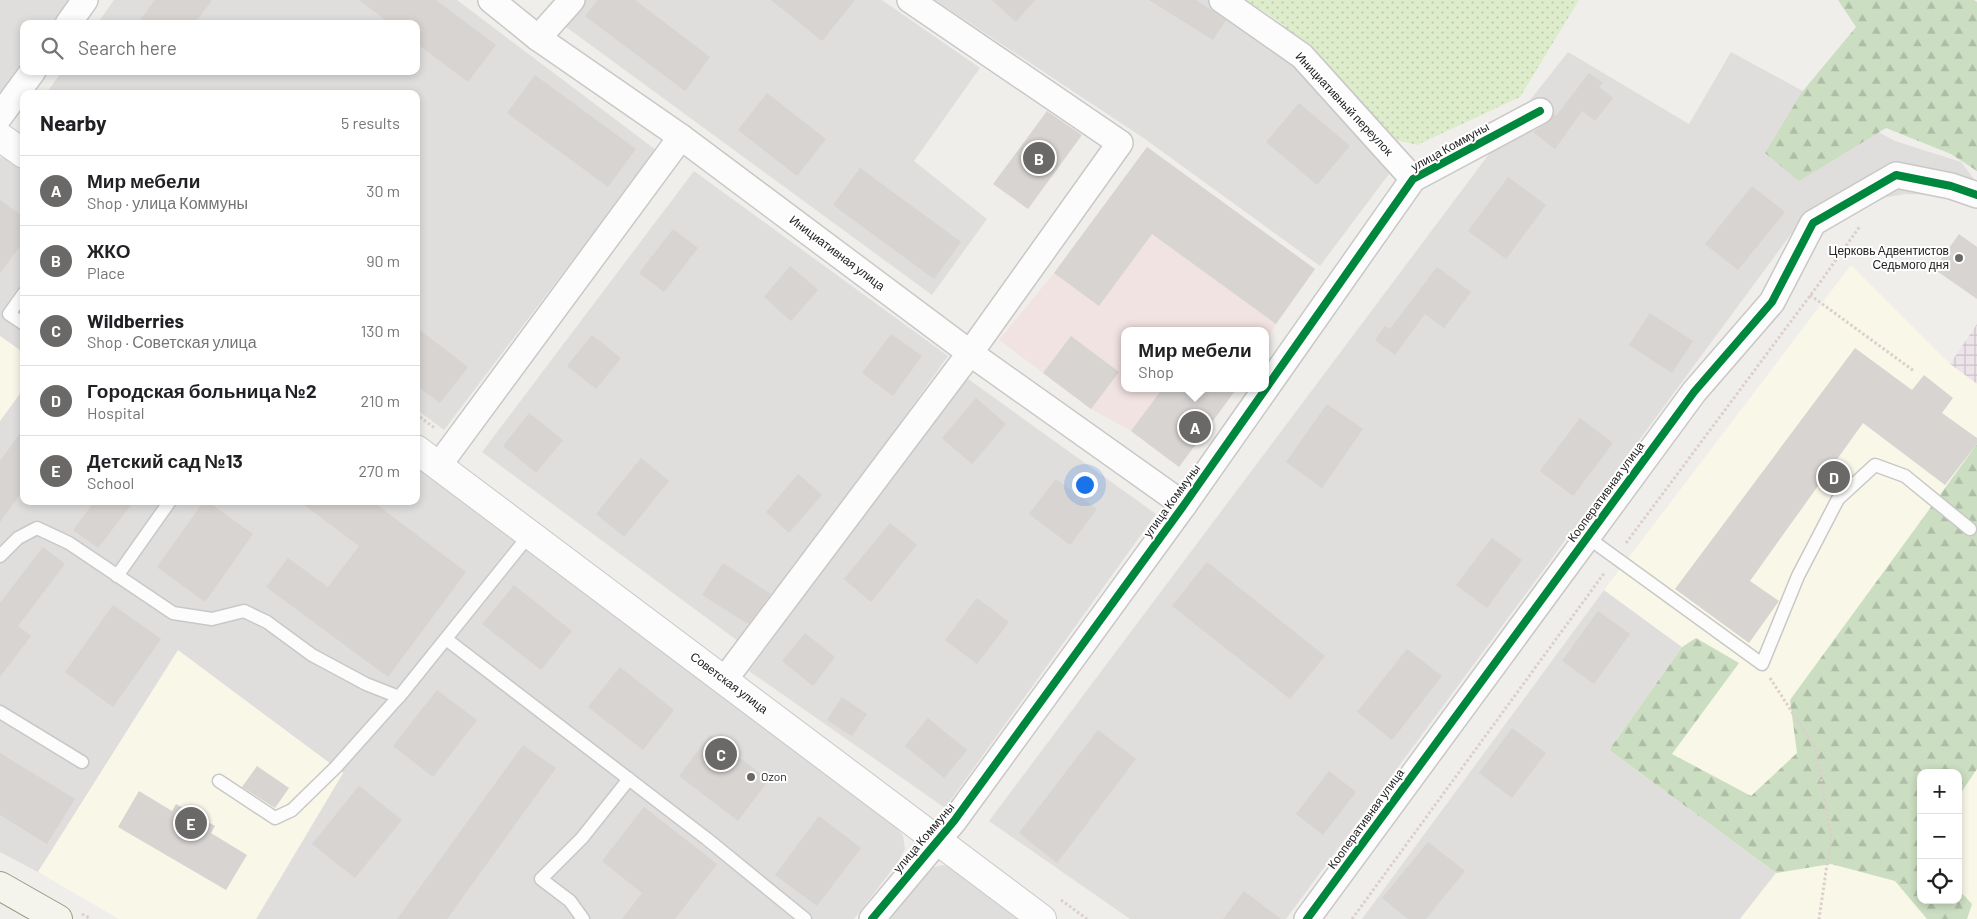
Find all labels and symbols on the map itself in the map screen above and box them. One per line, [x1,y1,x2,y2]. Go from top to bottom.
street label: Инициативный переулок [1292,49,1397,159]
street label: улица Коммуны [1408,119,1491,174]
pin: B [1023,139,1055,177]
street label: Инициативная улица [787,212,888,294]
place label: Церковь Адвентистов Седьмого дня [1829,243,1949,272]
marker: Церковь Адвентистов Седьмого дня [1953,252,1965,264]
pin: A [1179,408,1211,446]
street label: Кооперативная улица [1564,438,1647,545]
pin: D [1818,458,1850,496]
street label: улица Коммуны [1140,461,1203,540]
your location [1072,472,1098,498]
street label: Советская улица [688,649,771,717]
pin: C [705,735,737,773]
street label: Кооперативная улица [1324,765,1407,872]
place label: Ozon [761,769,787,783]
marker: Ozon [745,771,757,783]
street label: улица Коммуны [890,800,957,876]
pin: E [175,804,207,842]

